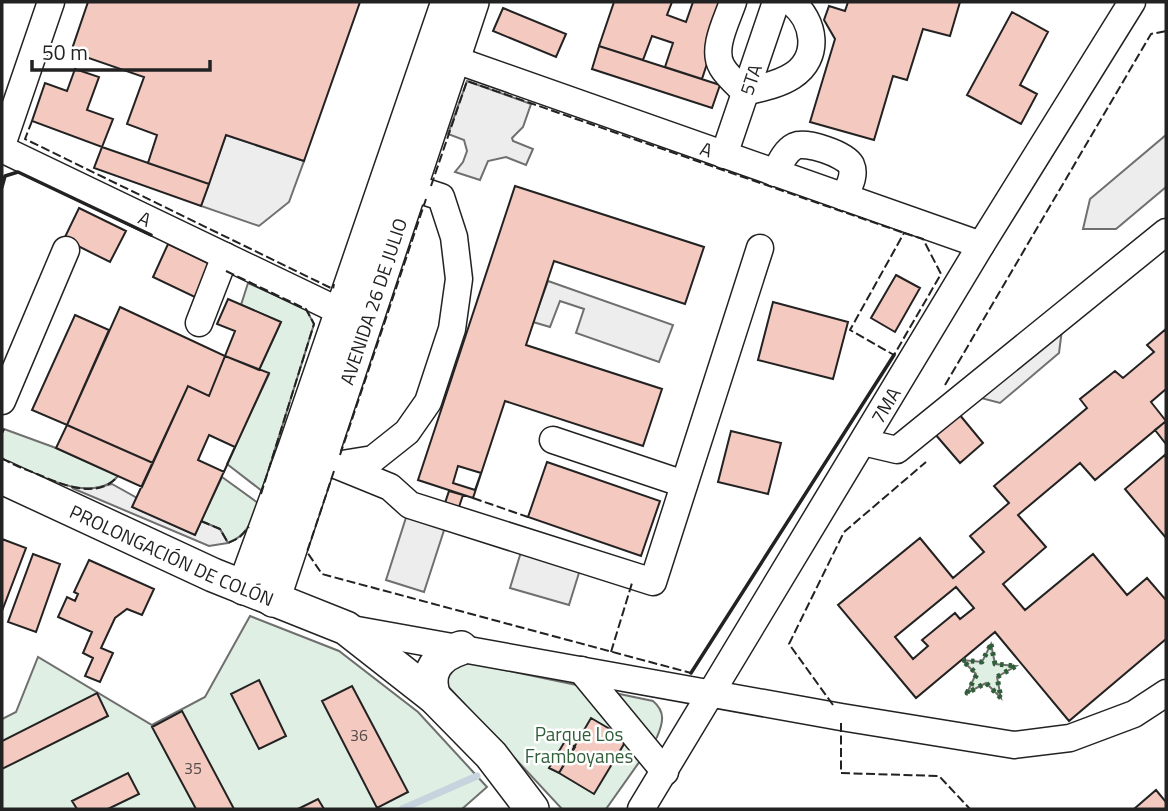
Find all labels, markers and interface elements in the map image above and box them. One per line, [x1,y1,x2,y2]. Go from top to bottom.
scale bar [32,28,210,72]
text: 50 m [42,36,88,68]
street label: 5TA [731,60,768,99]
street label: A [697,133,717,164]
street label: A [134,202,157,233]
street label: AVENIDA 26 DE JULIO [331,214,414,388]
street label: 7MA [862,381,907,429]
street label: PROLONGACIÓN DE COLÓN [65,496,279,612]
park label: Parque Los Framboyanes [525,719,633,770]
house number: 36 [350,723,368,747]
house number: 35 [184,756,202,780]

